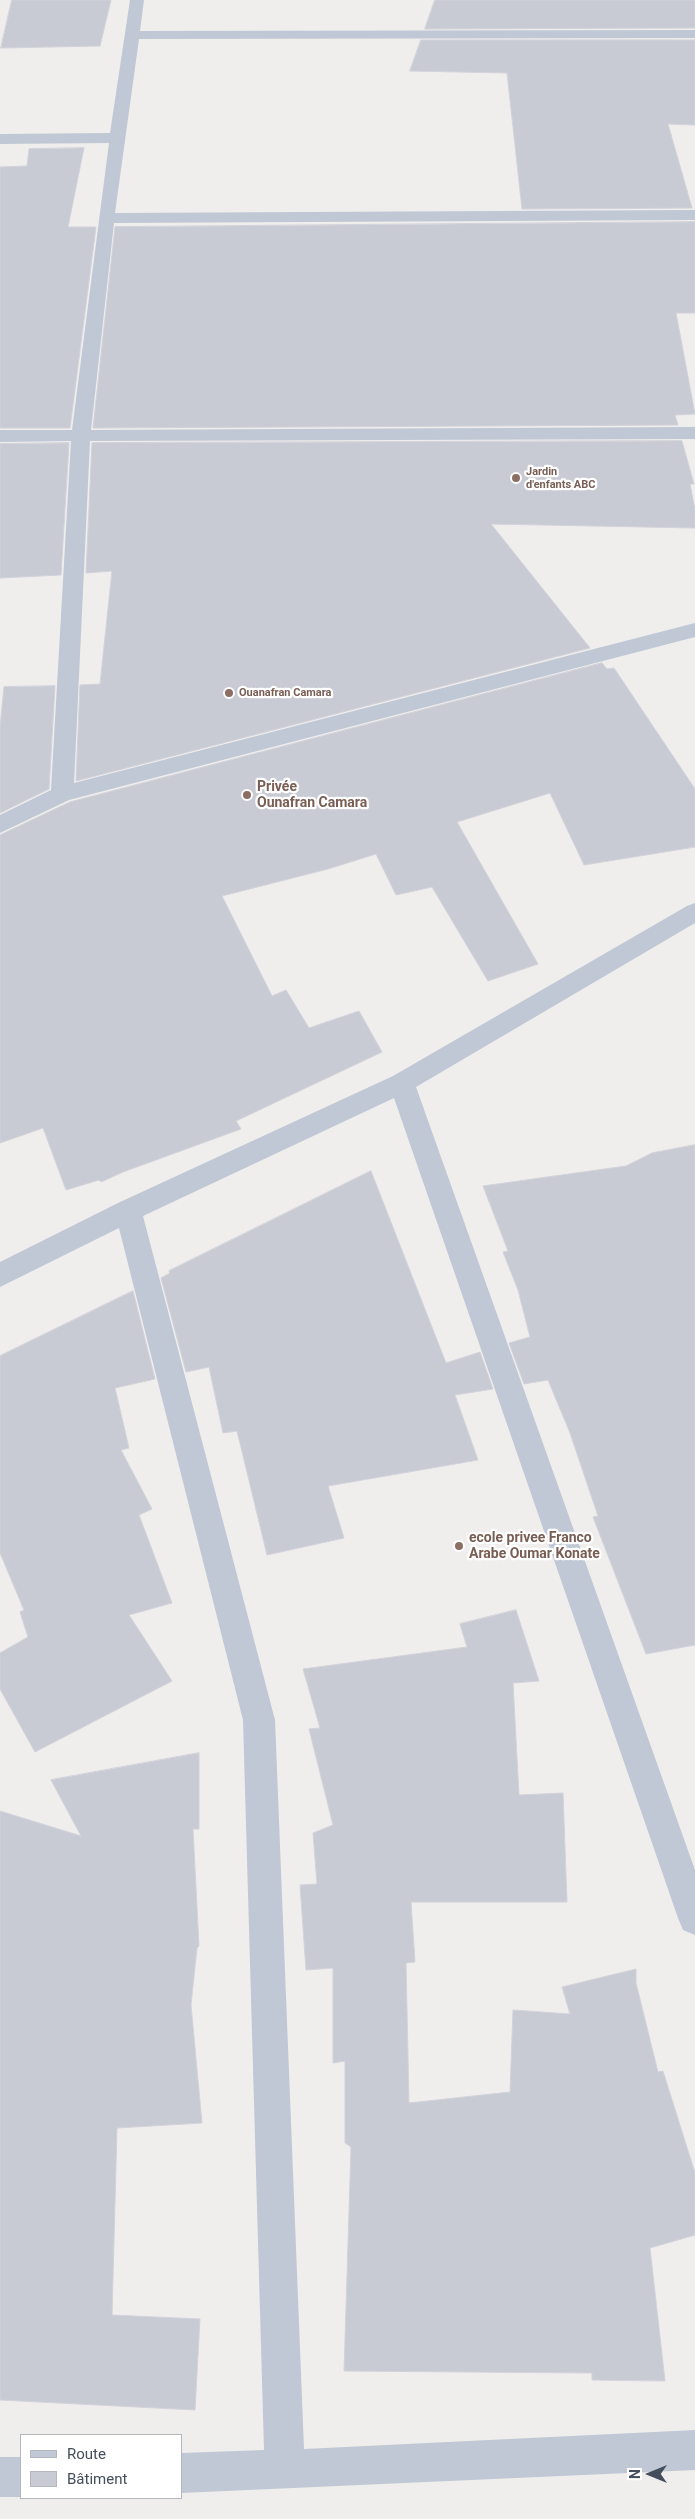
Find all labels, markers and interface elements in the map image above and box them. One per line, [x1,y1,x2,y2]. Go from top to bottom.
place label: Jardin d'enfants ABC [526,465,595,491]
marker: Jardin d'enfants ABC [510,472,522,484]
place label: Ouanafran Camara [239,686,331,700]
marker: Ouanafran Camara [223,687,235,699]
place label: Privée Ounafran Camara [257,779,367,812]
marker: Privée Ounafran Camara [241,789,253,801]
place label: ecole privee Franco Arabe Oumar Konate [469,1530,600,1562]
marker: ecole privee Franco Arabe Oumar Konate [453,1540,465,1552]
legend [20,2434,182,2499]
text: Route [67,2445,106,2463]
north arrow [625,2449,675,2499]
text: N [627,2469,643,2479]
text: Bâtiment [67,2470,127,2488]

